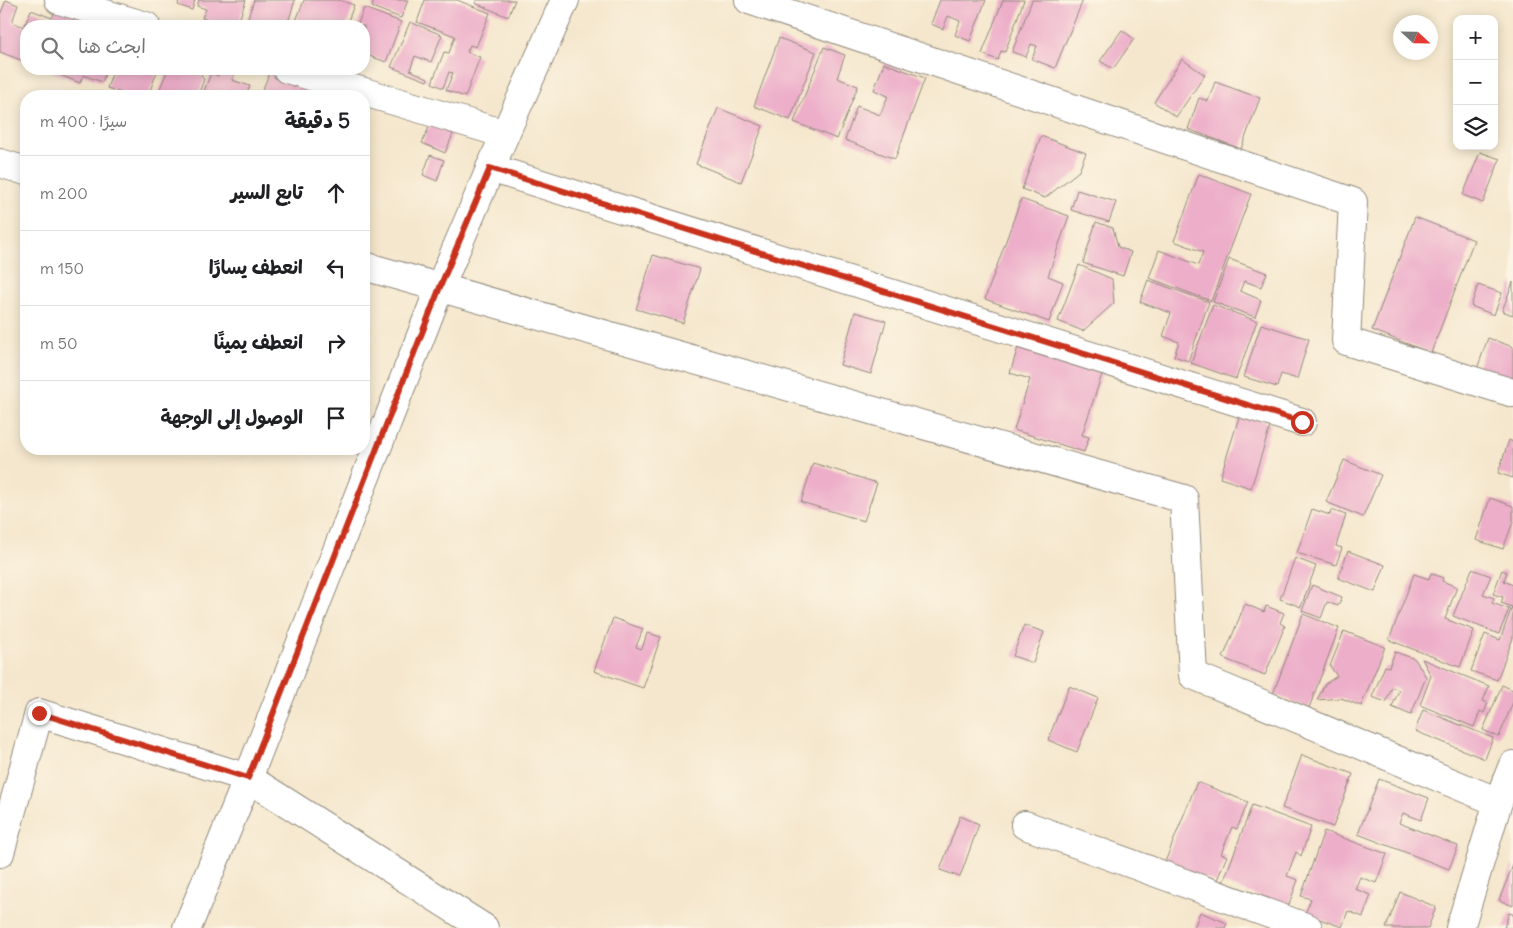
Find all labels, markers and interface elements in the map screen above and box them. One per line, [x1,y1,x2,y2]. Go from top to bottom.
north arrow [1393,15,1438,60]
map controls [1453,15,1498,150]
button: + [1453,15,1498,60]
search box [20,20,370,75]
icon: search [38,34,66,62]
text: ابحث هنا [78,34,146,58]
button: − [1453,60,1498,105]
button: layers [1453,105,1498,150]
text: 5 دقيقة [284,107,350,134]
text: سيرًا · 400 m [40,111,127,131]
icon: ahead [322,179,350,207]
text: تابع السير [231,180,303,204]
text: 200 m [40,183,88,203]
icon: left [322,254,350,282]
text: انعطف يسارًا [209,255,303,279]
text: 150 m [40,258,84,278]
icon: right [322,329,350,357]
text: انعطف يمينًا [214,330,303,354]
text: 50 m [40,333,78,353]
icon: arrive [322,404,350,432]
text: الوصول إلى الوجهة [160,405,303,429]
route start [1291,411,1314,434]
route end [28,702,51,725]

